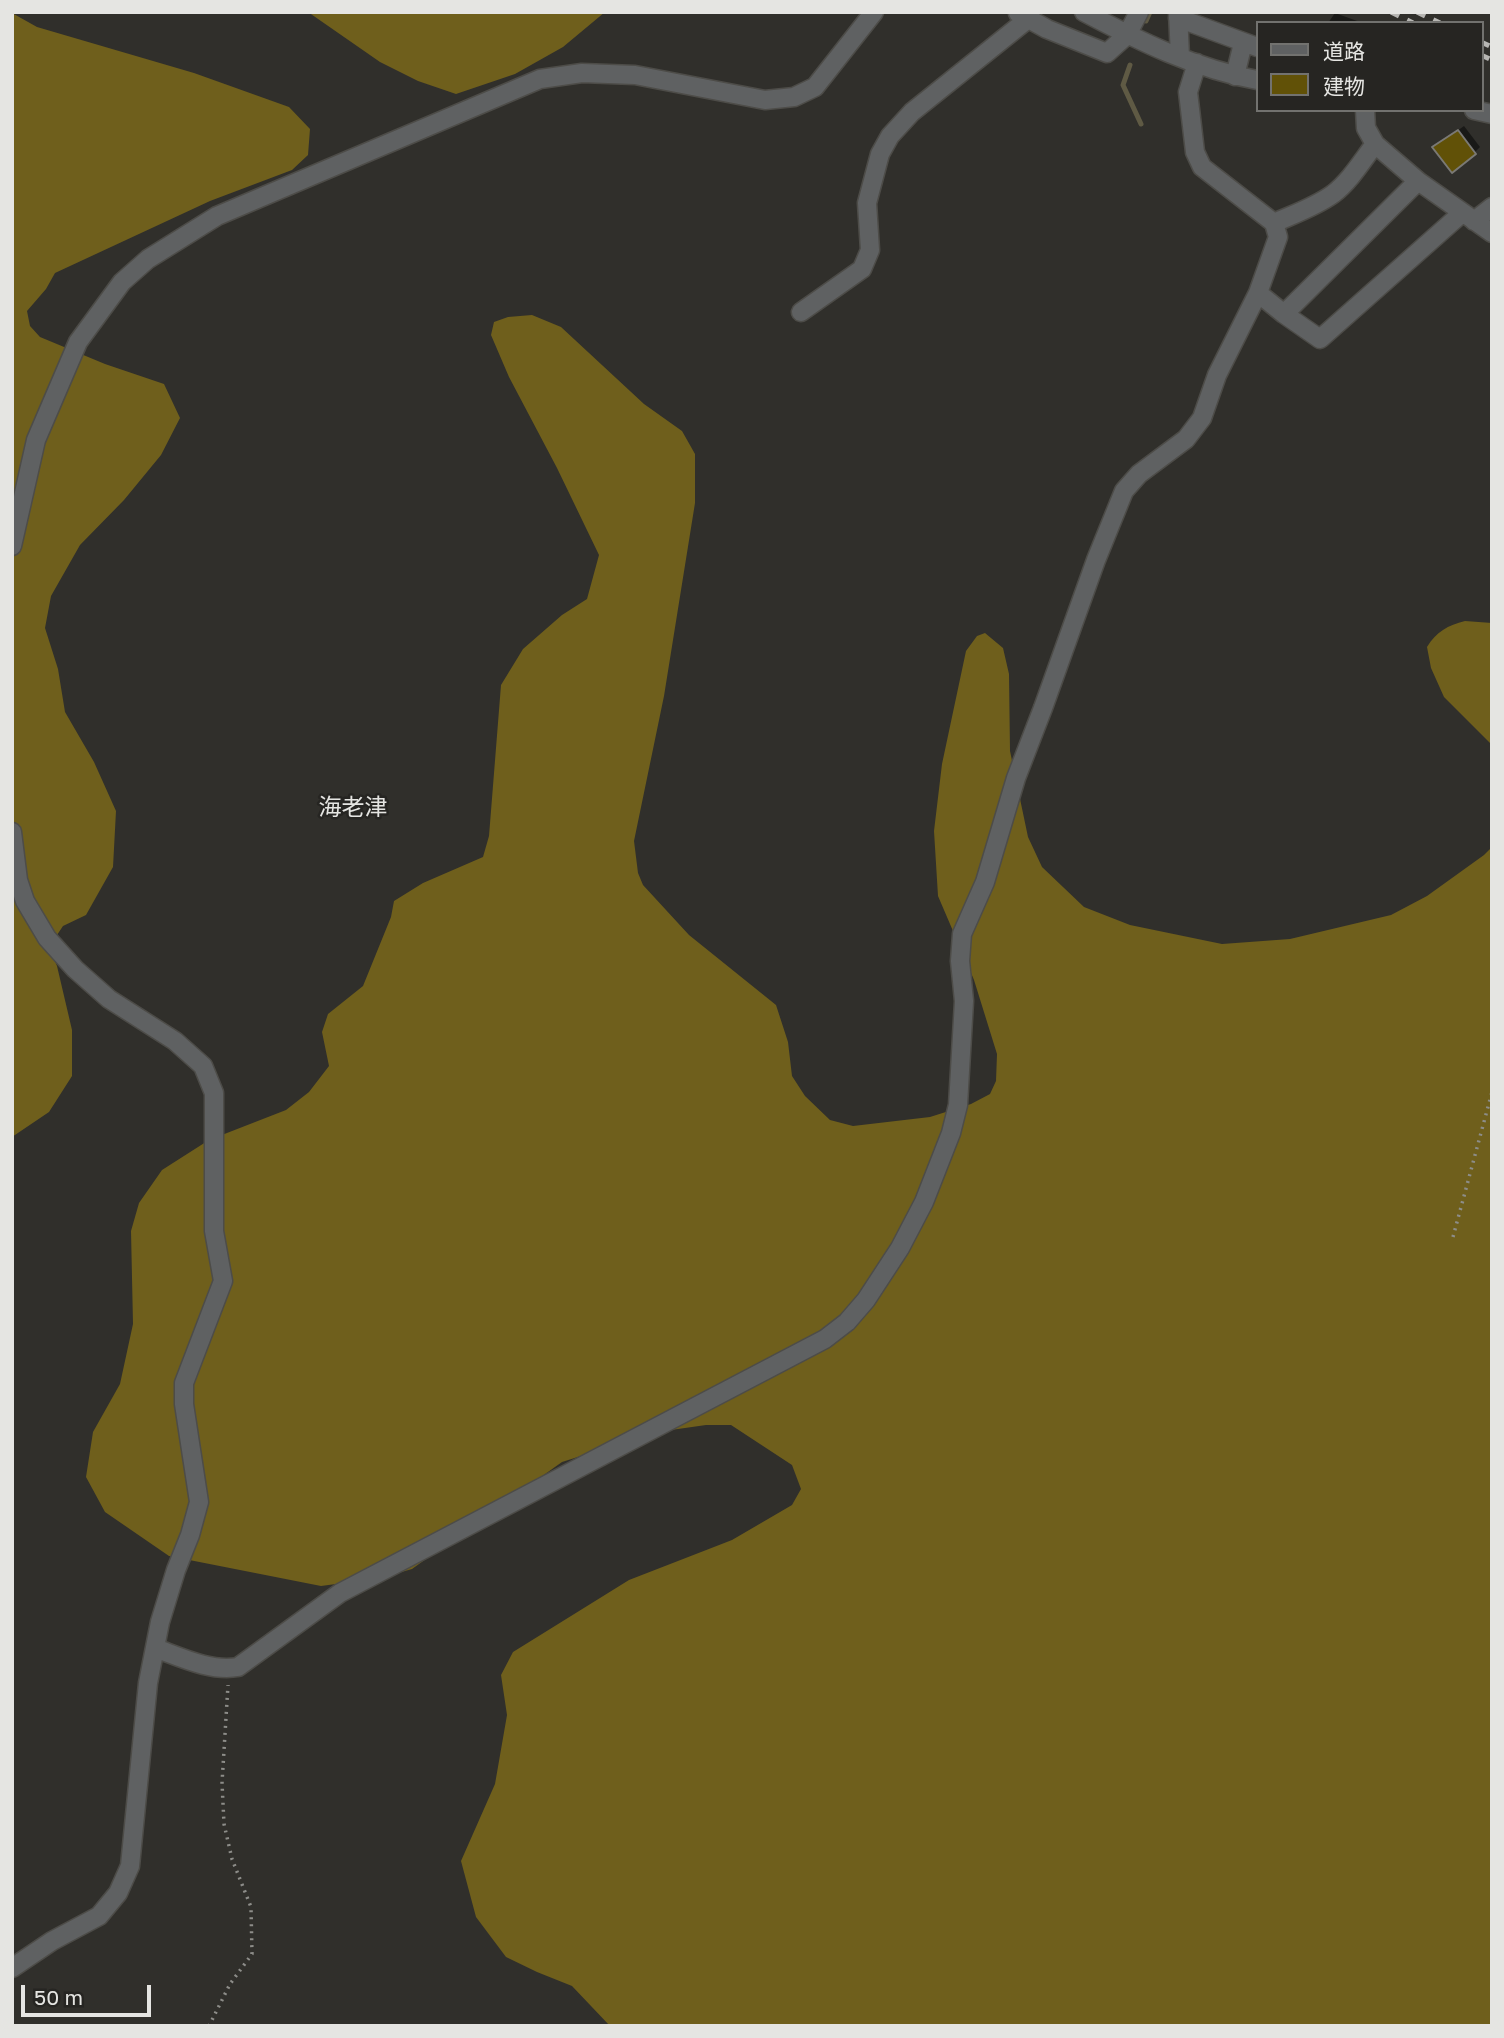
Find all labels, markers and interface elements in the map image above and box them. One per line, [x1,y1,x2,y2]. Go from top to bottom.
legend [1256,21,1483,112]
text: 道路 [1323,38,1365,64]
text: 建物 [1323,73,1365,99]
district label: 海老津 [319,794,387,822]
scale bar [24,1972,154,2016]
text: 50 m [34,1984,83,2010]

